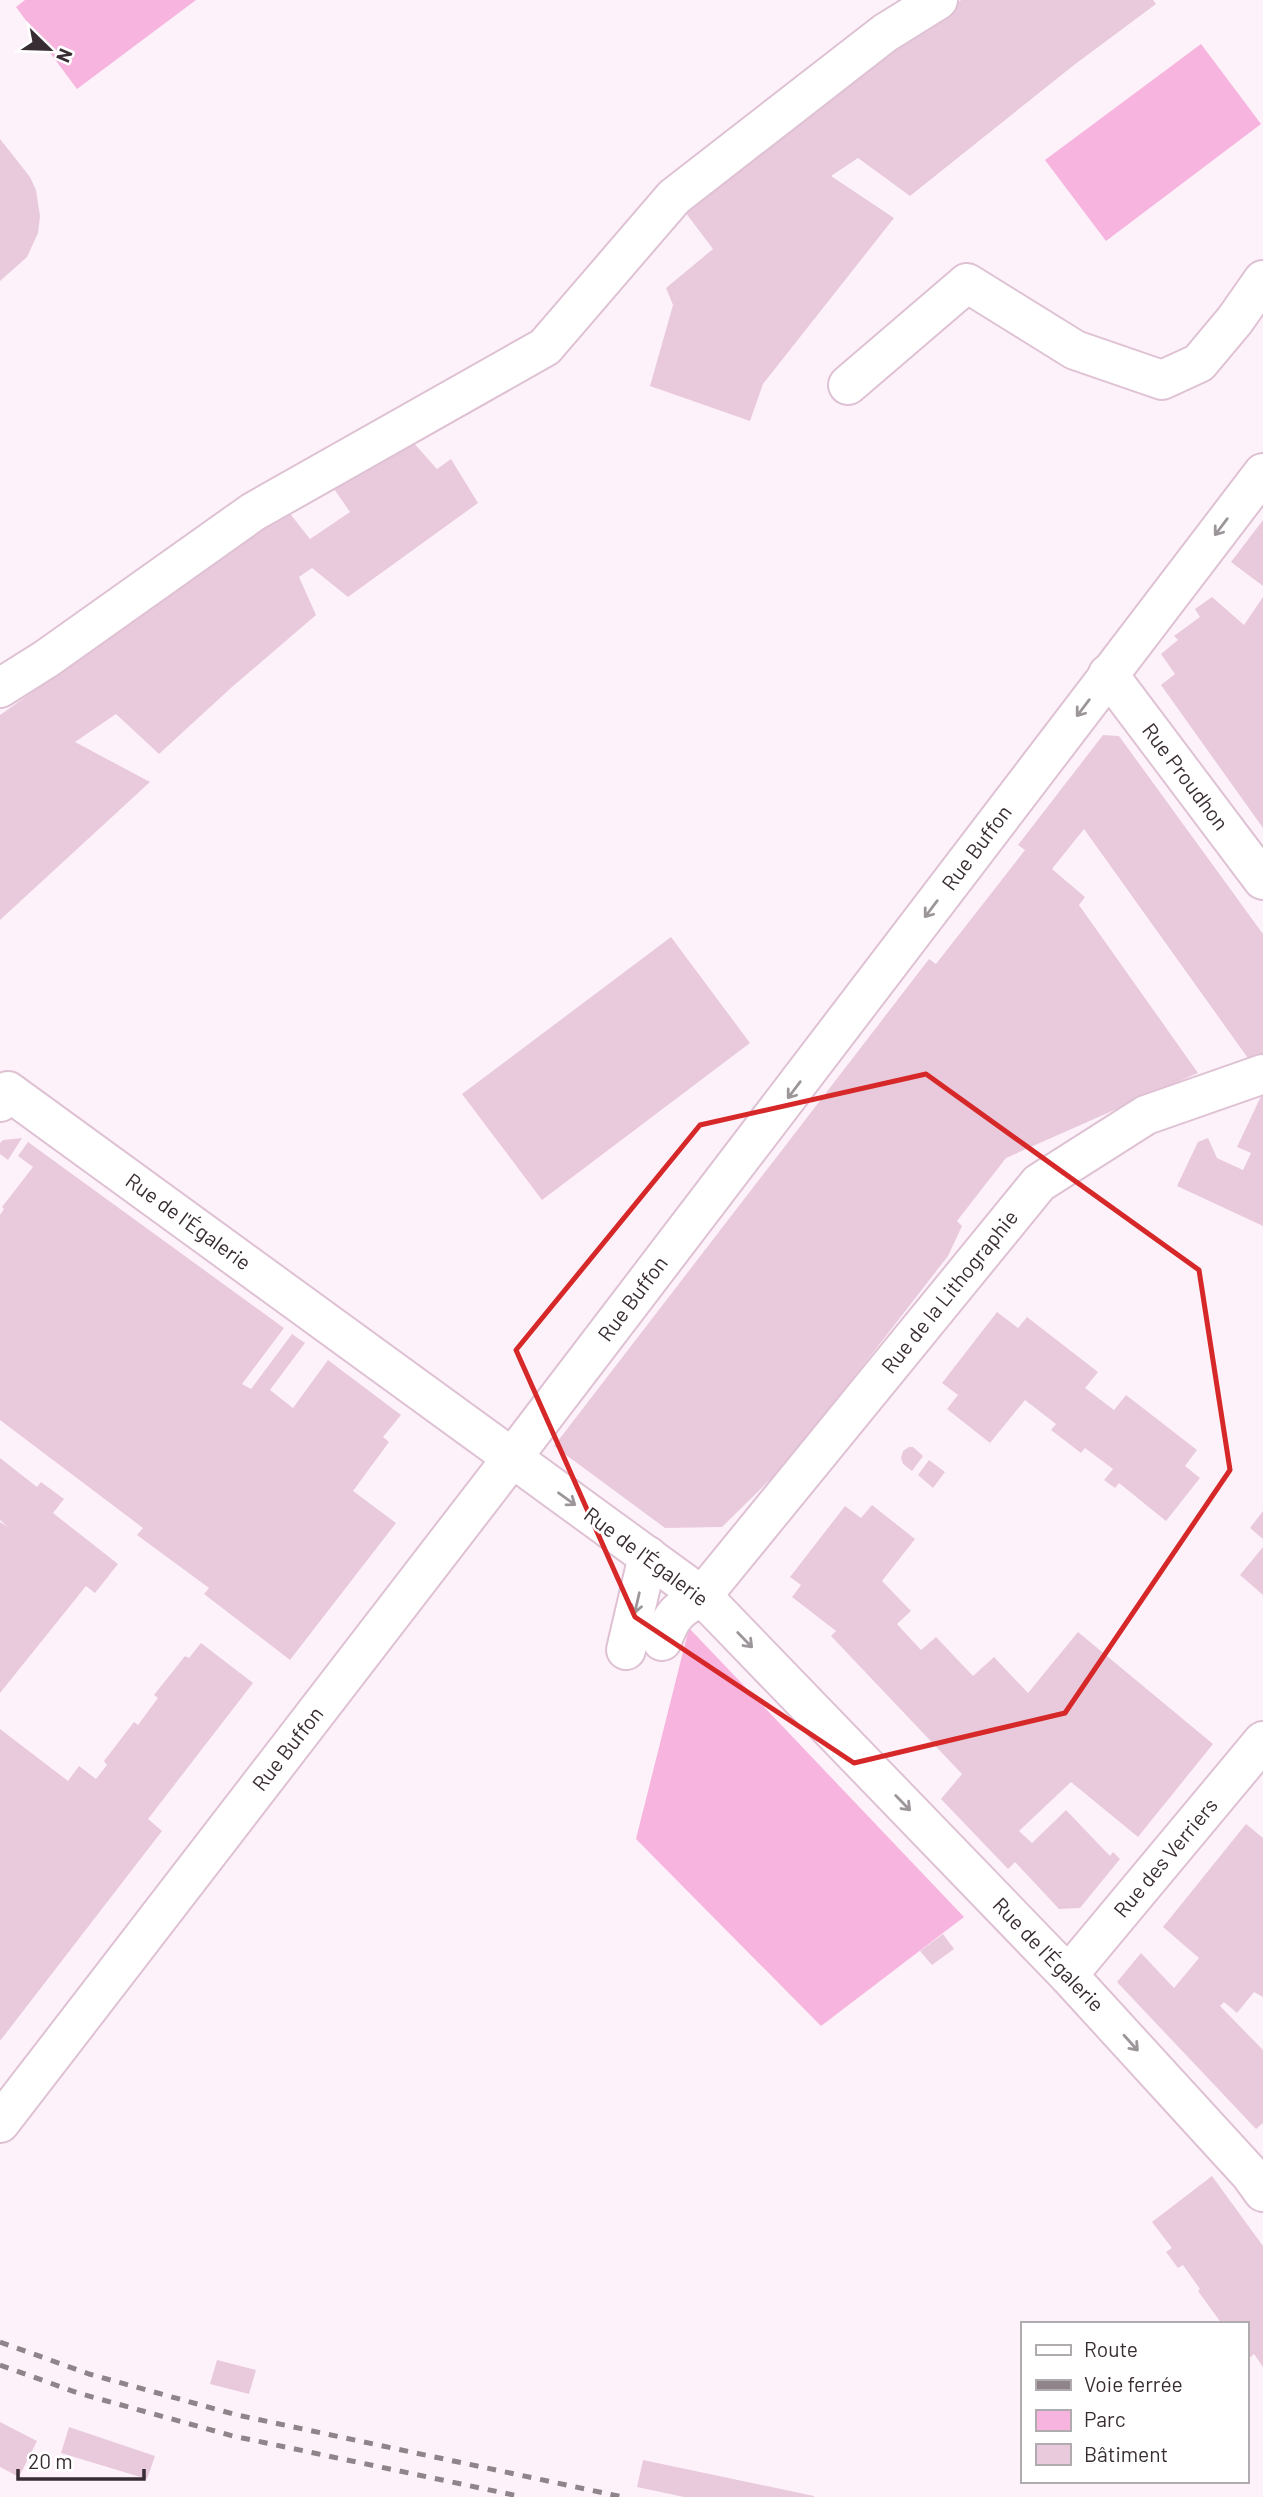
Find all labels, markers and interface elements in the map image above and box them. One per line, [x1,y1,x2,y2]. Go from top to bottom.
north arrow [14,14,84,84]
text: N [52,46,78,66]
one-way arrow [1214,517,1229,536]
one-way arrow [1076,698,1091,717]
street label: Rue Proudhon [1138,718,1235,835]
street label: Rue Buffon [936,799,1016,895]
one-way arrow [924,899,939,918]
one-way arrow [786,1080,801,1098]
street label: Rue de l'Égalerie [121,1167,256,1275]
street label: Rue de la Lithographie [875,1204,1022,1378]
street label: Rue Buffon [592,1250,672,1346]
one-way arrow [557,1491,576,1506]
street label: Rue de l'Égalerie [580,1501,714,1611]
one-way arrow [630,1591,643,1614]
one-way arrow [736,1631,753,1648]
street label: Rue Buffon [246,1701,328,1795]
street label: Rue des Verriers [1108,1792,1222,1922]
one-way arrow [894,1795,911,1812]
street label: Rue de l'Égalerie [988,1892,1110,2016]
one-way arrow [1123,2034,1139,2052]
legend [1021,2322,1249,2483]
text: Route [1084,2336,1138,2361]
text: Voie ferrée [1084,2371,1183,2396]
text: Parc [1084,2406,1126,2431]
scale bar [18,2438,144,2482]
text: Bâtiment [1084,2441,1168,2466]
text: 20 m [28,2448,73,2473]

